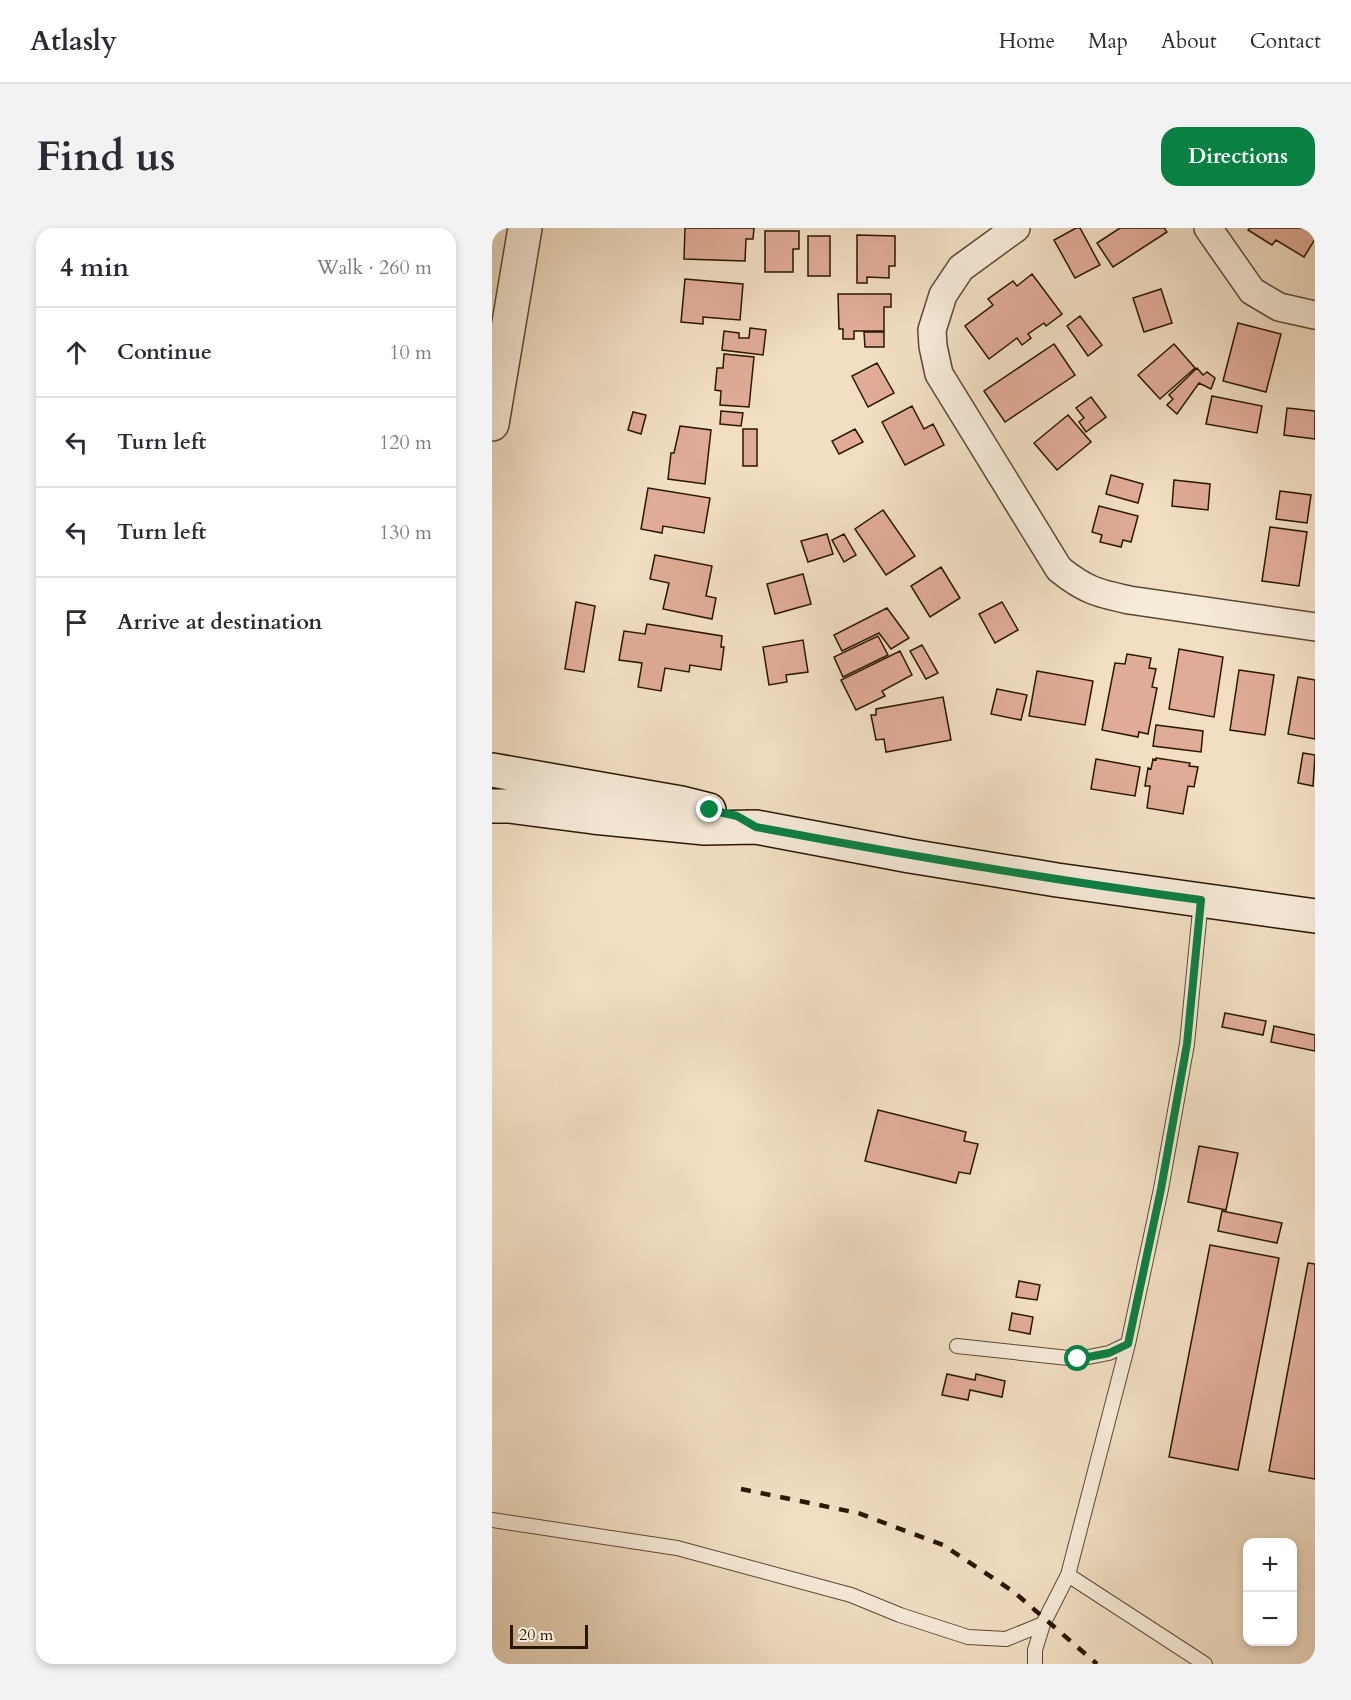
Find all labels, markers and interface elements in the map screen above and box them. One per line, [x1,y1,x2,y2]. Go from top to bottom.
text: Atlasly [30,22,117,60]
text: Home [999,27,1055,56]
text: Map [1088,27,1128,56]
text: About [1161,27,1217,56]
text: Contact [1250,27,1321,56]
button: Directions [1161,127,1315,186]
text: Find us [36,128,176,185]
text: 4 min [60,250,129,285]
text: Walk · 260 m [317,254,432,281]
icon: ahead [60,336,93,369]
text: Continue [117,337,212,367]
text: 10 m [389,339,432,366]
icon: left [60,426,93,459]
text: Turn left [117,427,206,457]
text: 120 m [379,429,432,456]
icon: left [60,516,93,549]
text: Turn left [117,517,206,547]
text: 130 m [379,519,432,546]
icon: arrive [60,606,93,639]
text: Arrive at destination [117,607,322,637]
route end [696,796,722,822]
route start [1064,1345,1090,1371]
map controls [1243,1538,1297,1646]
button: + [1243,1538,1297,1592]
button: − [1243,1592,1297,1646]
scale bar [510,1622,588,1650]
text: 20 m [519,1624,553,1646]

